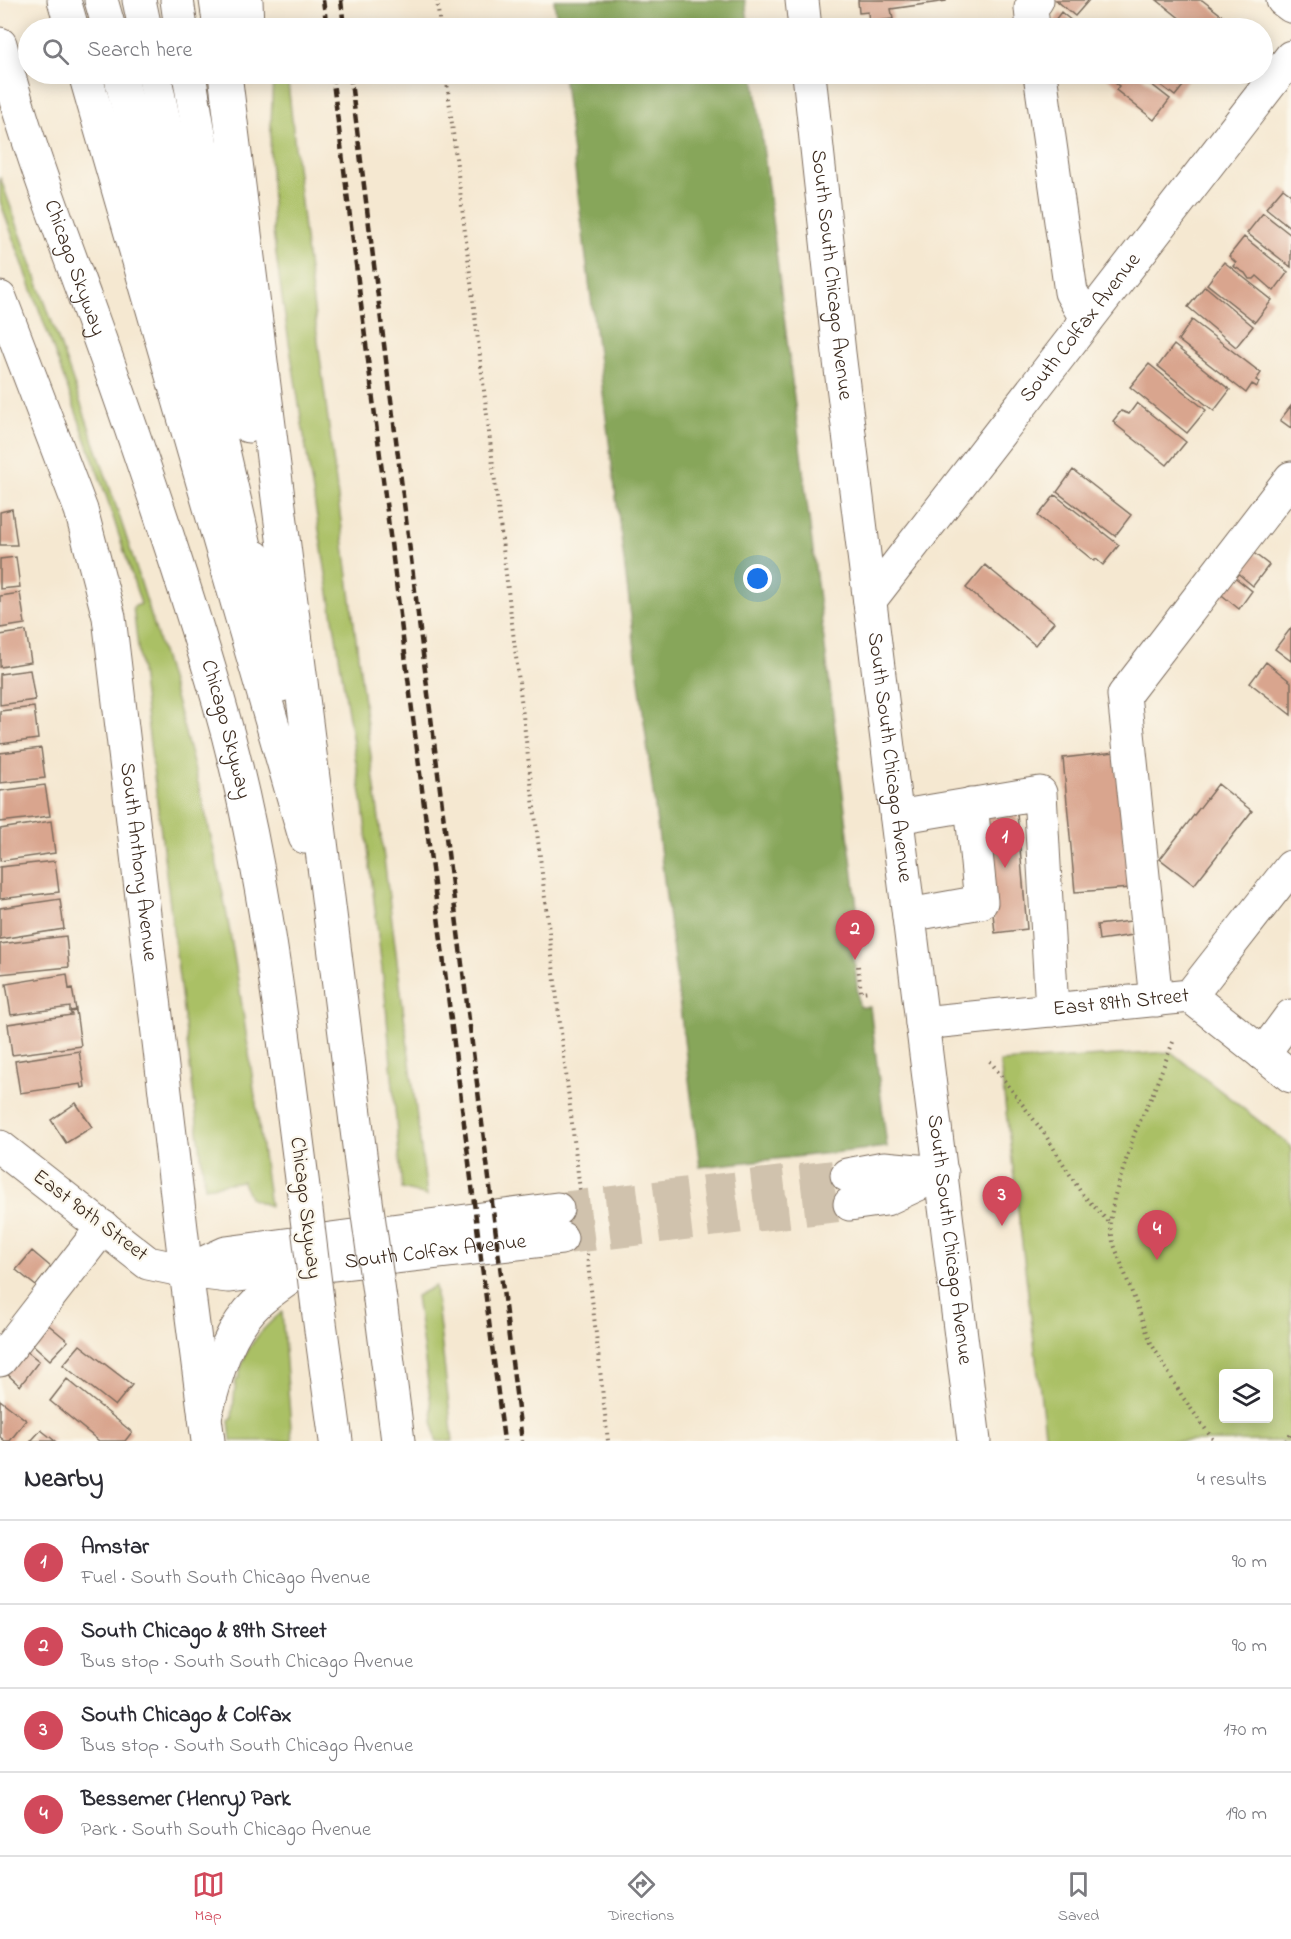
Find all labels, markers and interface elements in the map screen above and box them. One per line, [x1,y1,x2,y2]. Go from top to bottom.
search box [18,18,1273,84]
icon: search [39,35,72,68]
text: Search here [87,35,192,67]
street label: South South Chicago Avenue [802,148,860,402]
street label: Chicago Skyway [35,196,112,341]
street label: South Colfax Avenue [1013,246,1149,409]
your location [743,564,772,593]
street label: South South Chicago Avenue [859,631,920,885]
street label: Chicago Skyway [192,656,258,802]
street label: South Anthony Avenue [111,761,164,963]
pin: 1 [986,818,1024,868]
pin: 2 [836,910,874,960]
street label: East 89th Street [1052,981,1190,1025]
street label: South South Chicago Avenue [919,1113,979,1367]
street label: Chicago Skyway [279,1135,329,1281]
street label: East 90th Street [26,1163,154,1269]
pin: 3 [982,1176,1022,1226]
pin: 4 [1138,1210,1176,1260]
street label: South Colfax Avenue [343,1227,528,1278]
map controls [1219,1369,1273,1423]
button: layers [1219,1369,1273,1423]
text: Nearby [24,1461,103,1499]
text: 4 results [1197,1466,1267,1495]
text: Amstar [81,1532,149,1564]
text: 1 [40,1548,47,1577]
text: 90 m [1232,1548,1267,1577]
text: Fuel · South South Chicago Avenue [81,1564,370,1593]
text: South Chicago & 89th Street [81,1616,327,1648]
text: 2 [39,1632,48,1661]
text: 90 m [1232,1632,1267,1661]
text: Bus stop · South South Chicago Avenue [81,1648,413,1677]
text: South Chicago & Colfax [81,1700,291,1732]
text: 3 [39,1716,48,1745]
text: 170 m [1223,1716,1267,1745]
text: Bus stop · South South Chicago Avenue [81,1732,413,1761]
text: Bessemer (Henry) Park [81,1784,291,1816]
text: 4 [39,1800,48,1829]
text: 190 m [1225,1800,1267,1829]
text: Park · South South Chicago Avenue [81,1816,371,1845]
tab: Map [192,1868,225,1928]
tab: Directions [608,1868,674,1928]
tab: Saved [1058,1868,1099,1928]

